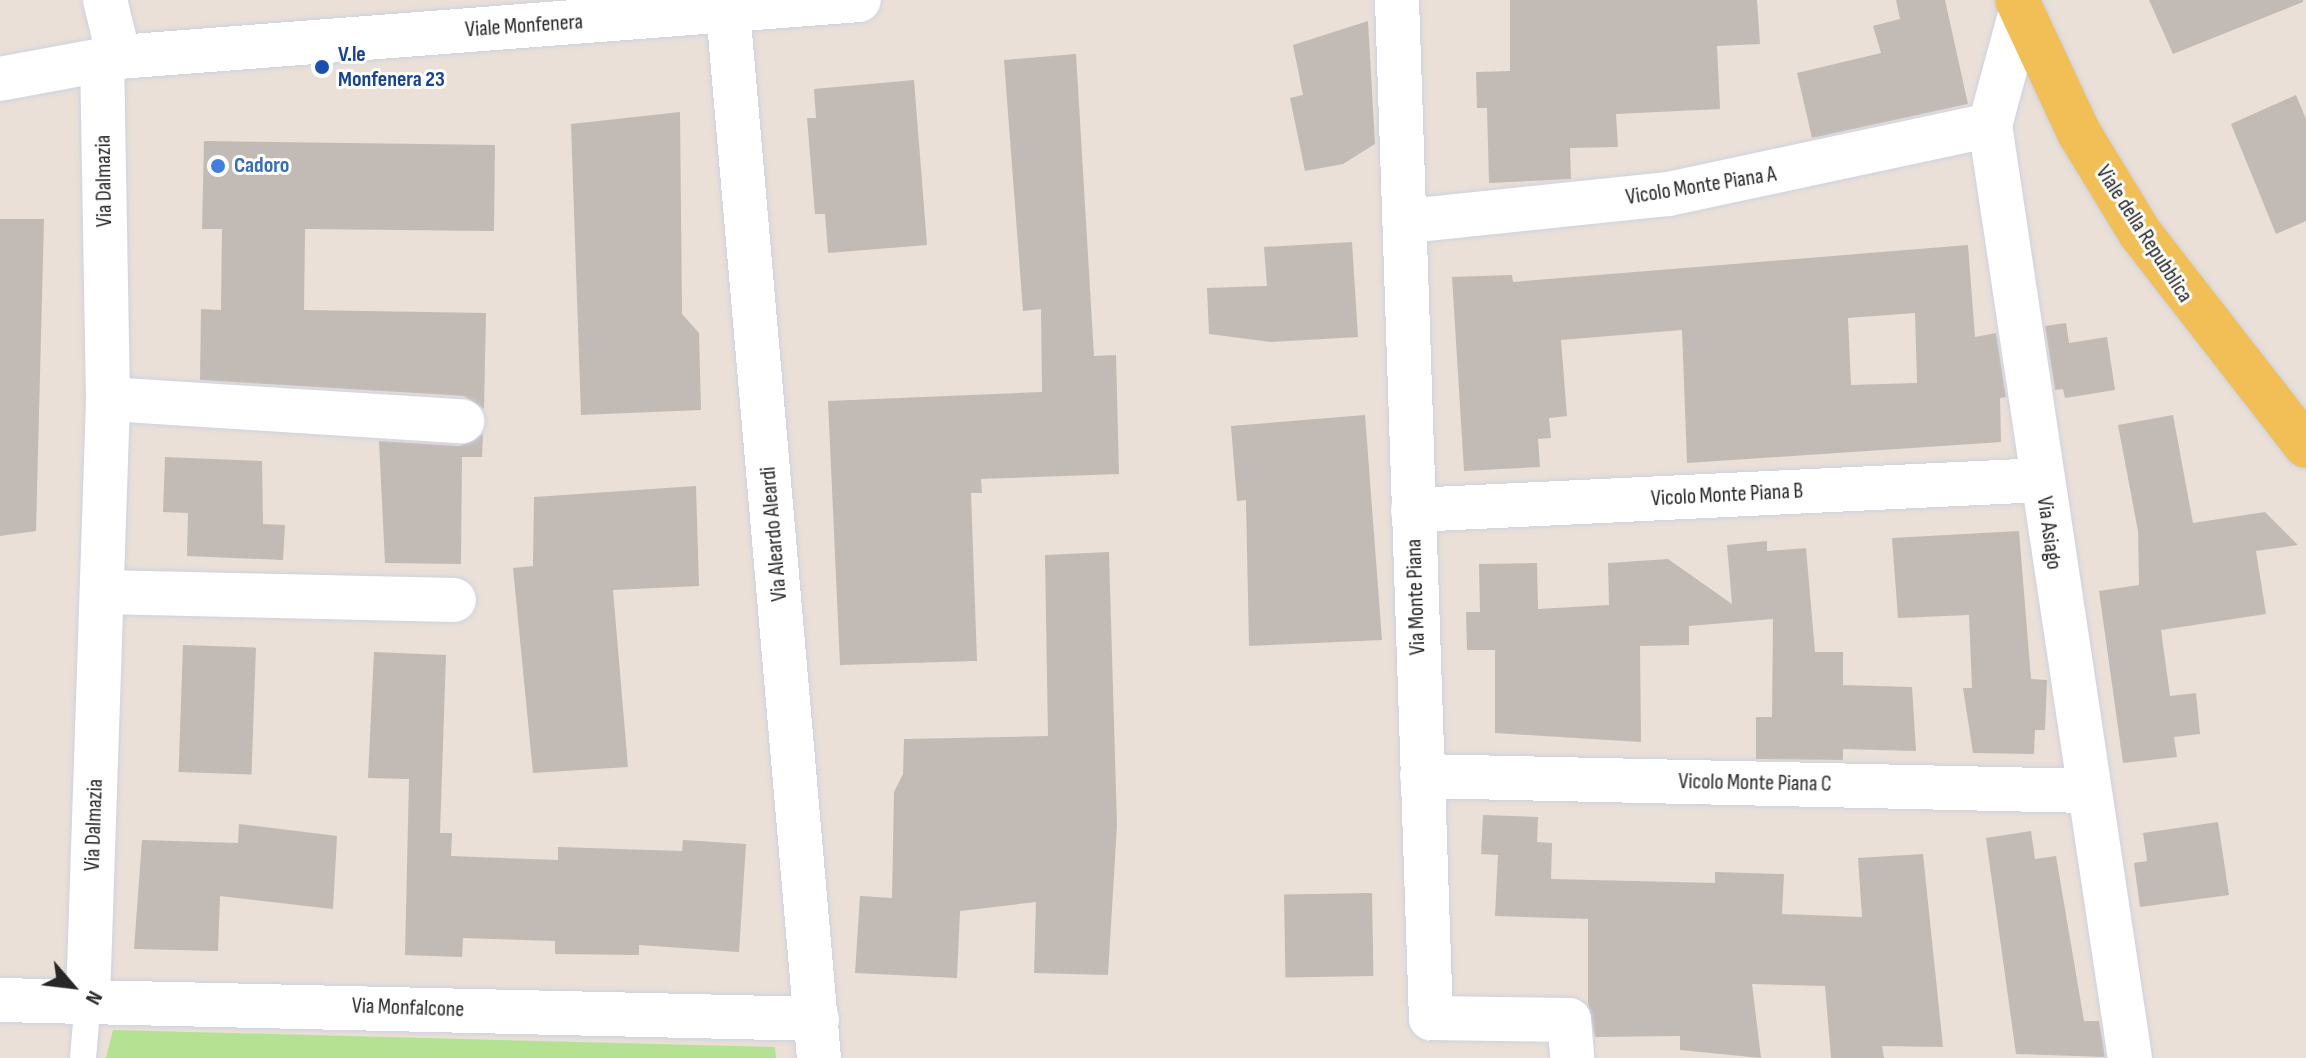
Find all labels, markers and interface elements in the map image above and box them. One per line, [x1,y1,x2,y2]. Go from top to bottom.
street label: Viale Monfenera [464,9,584,43]
place label: V.le Monfenera 23 [338,41,445,92]
marker: V.le Monfenera 23 [313,58,331,76]
street label: Via Dalmazia [90,135,118,227]
place label: Cadoro [234,153,289,179]
marker: Cadoro [209,157,227,175]
street label: Vicolo Monte Piana A [1624,161,1778,211]
street label: Viale della Repubblica [2090,161,2198,307]
street label: Via Aleardo Aleardi [755,466,793,602]
street label: Vicolo Monte Piana B [1650,478,1804,512]
street label: Via Asiago [2031,495,2067,571]
street label: Via Monte Piana [1401,538,1431,656]
street label: Vicolo Monte Piana C [1678,768,1832,798]
street label: Via Dalmazia [79,778,109,872]
north arrow [32,946,112,1026]
text: N [79,986,108,1009]
street label: Via Monfalcone [351,993,465,1023]

